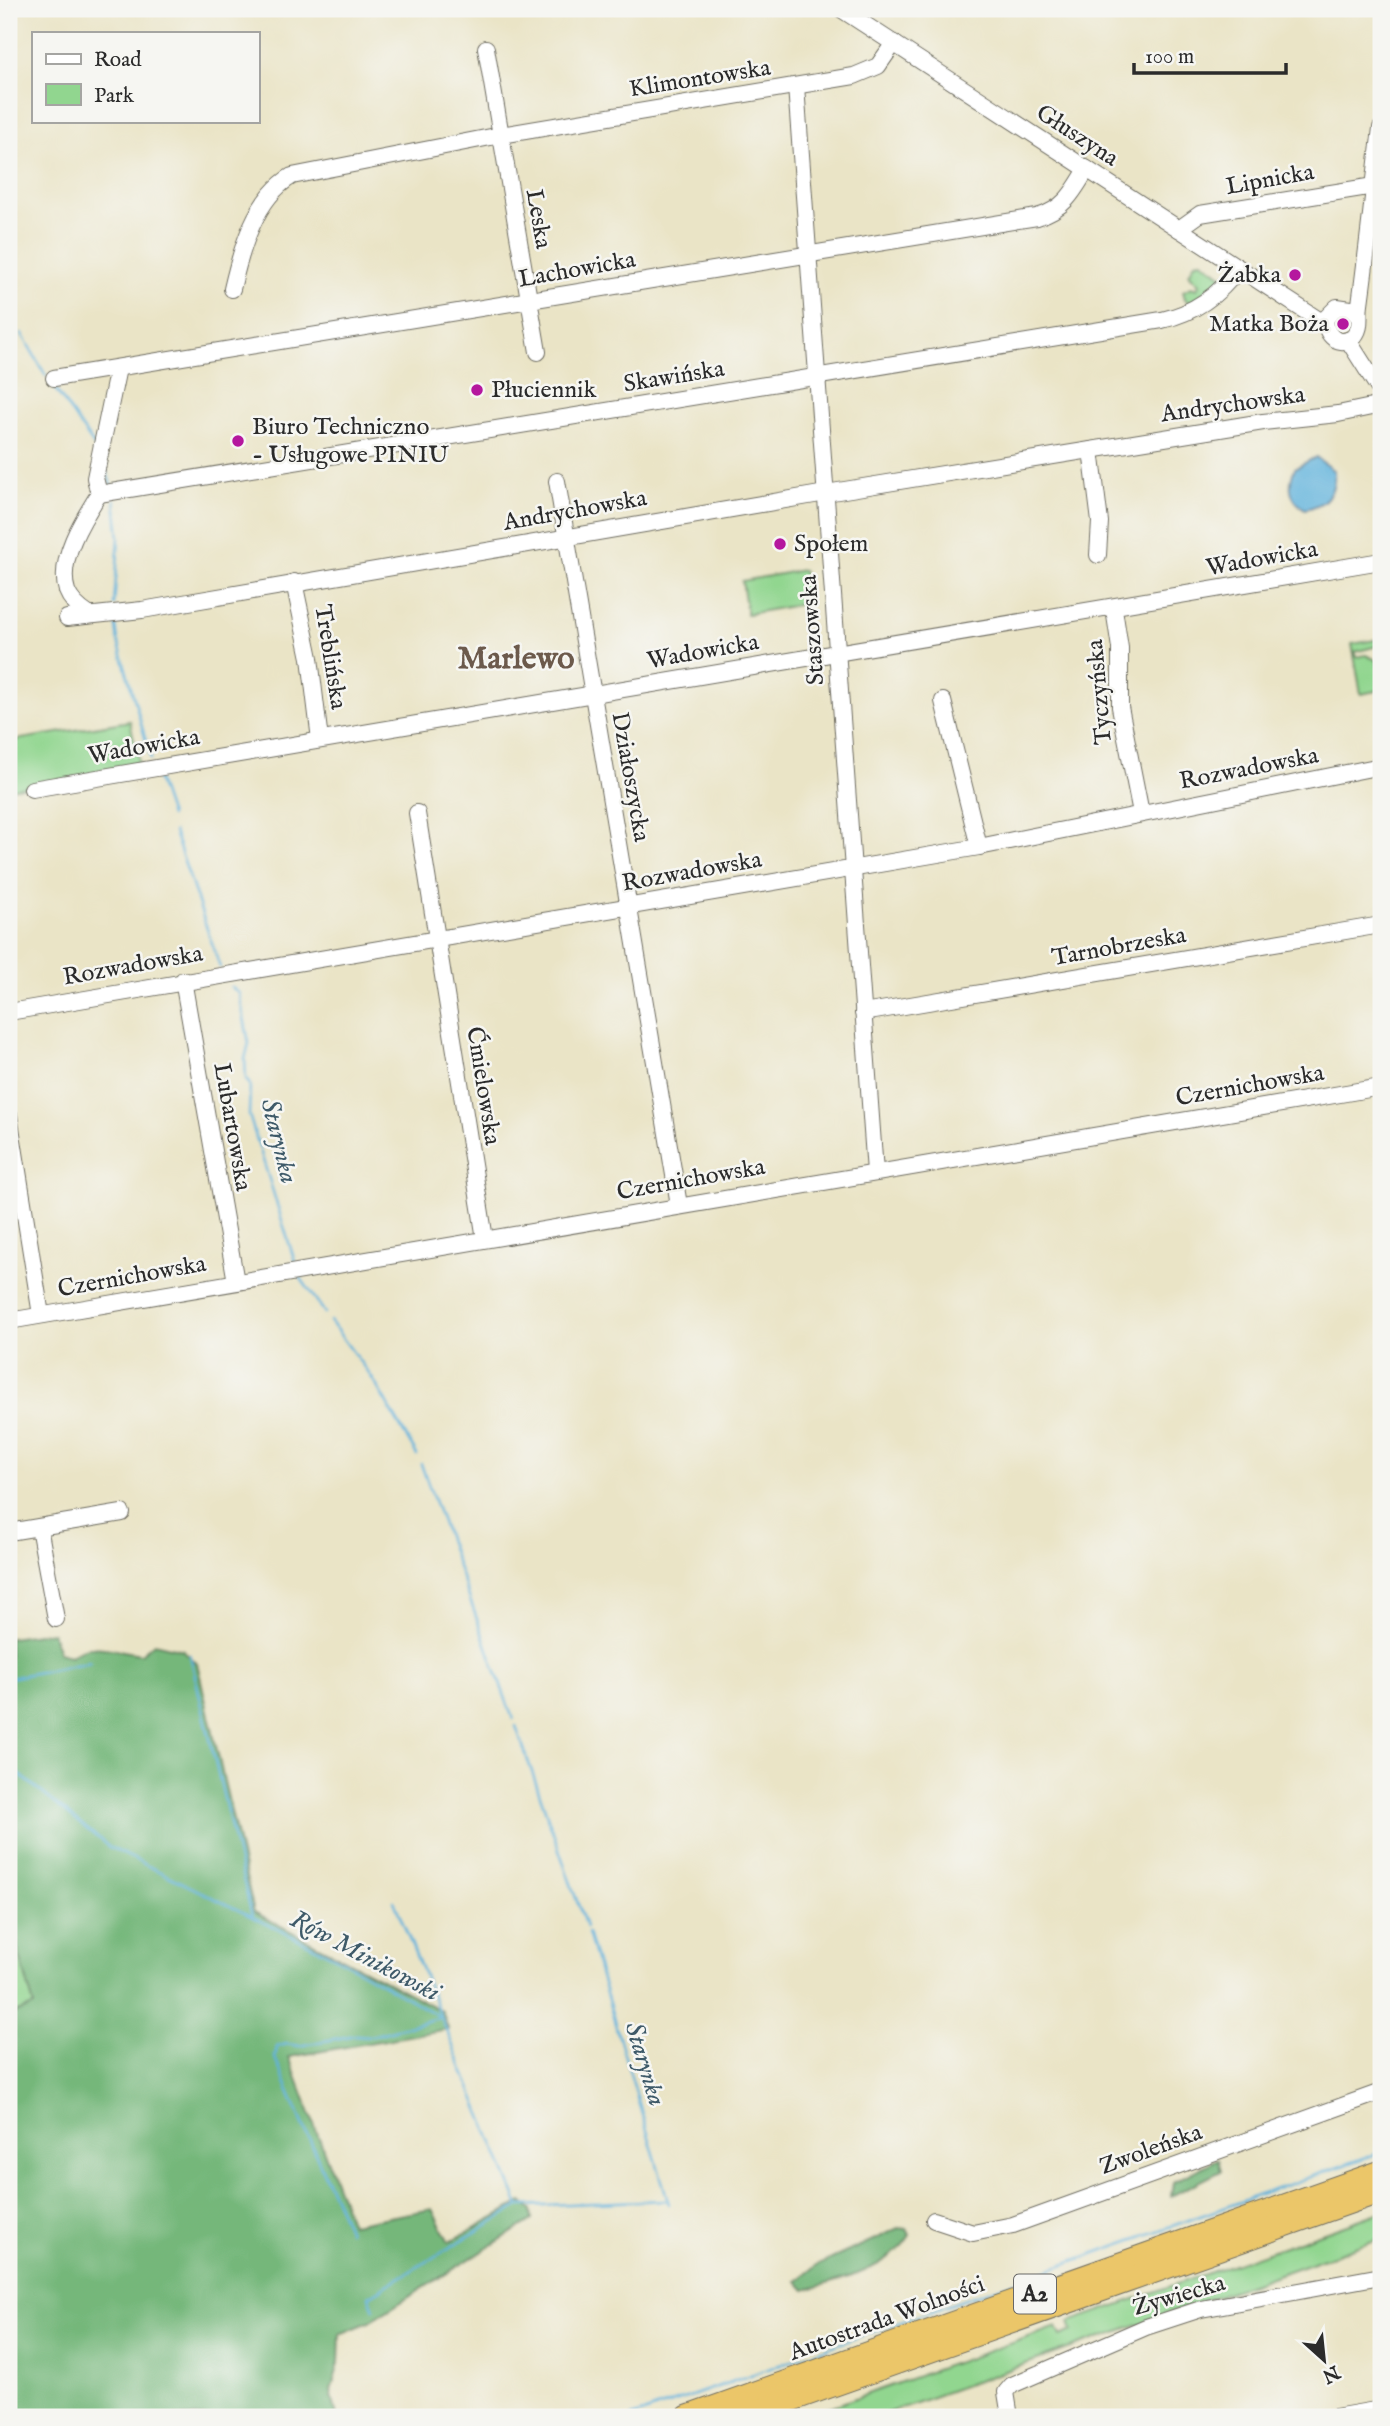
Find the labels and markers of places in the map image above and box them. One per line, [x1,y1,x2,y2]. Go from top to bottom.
place label: Żabka [1218,260,1282,291]
marker: Żabka [1287,267,1303,283]
place label: Matka Boża [1209,309,1330,340]
marker: Matka Boża [1335,316,1351,332]
place label: Płuciennik [491,375,596,406]
marker: Płuciennik [469,382,485,398]
place label: Biuro Techniczno - Usługowe PINIU [252,412,449,471]
marker: Biuro Techniczno - Usługowe PINIU [230,433,246,449]
place label: Społem [794,529,868,560]
marker: Społem [772,536,788,552]

